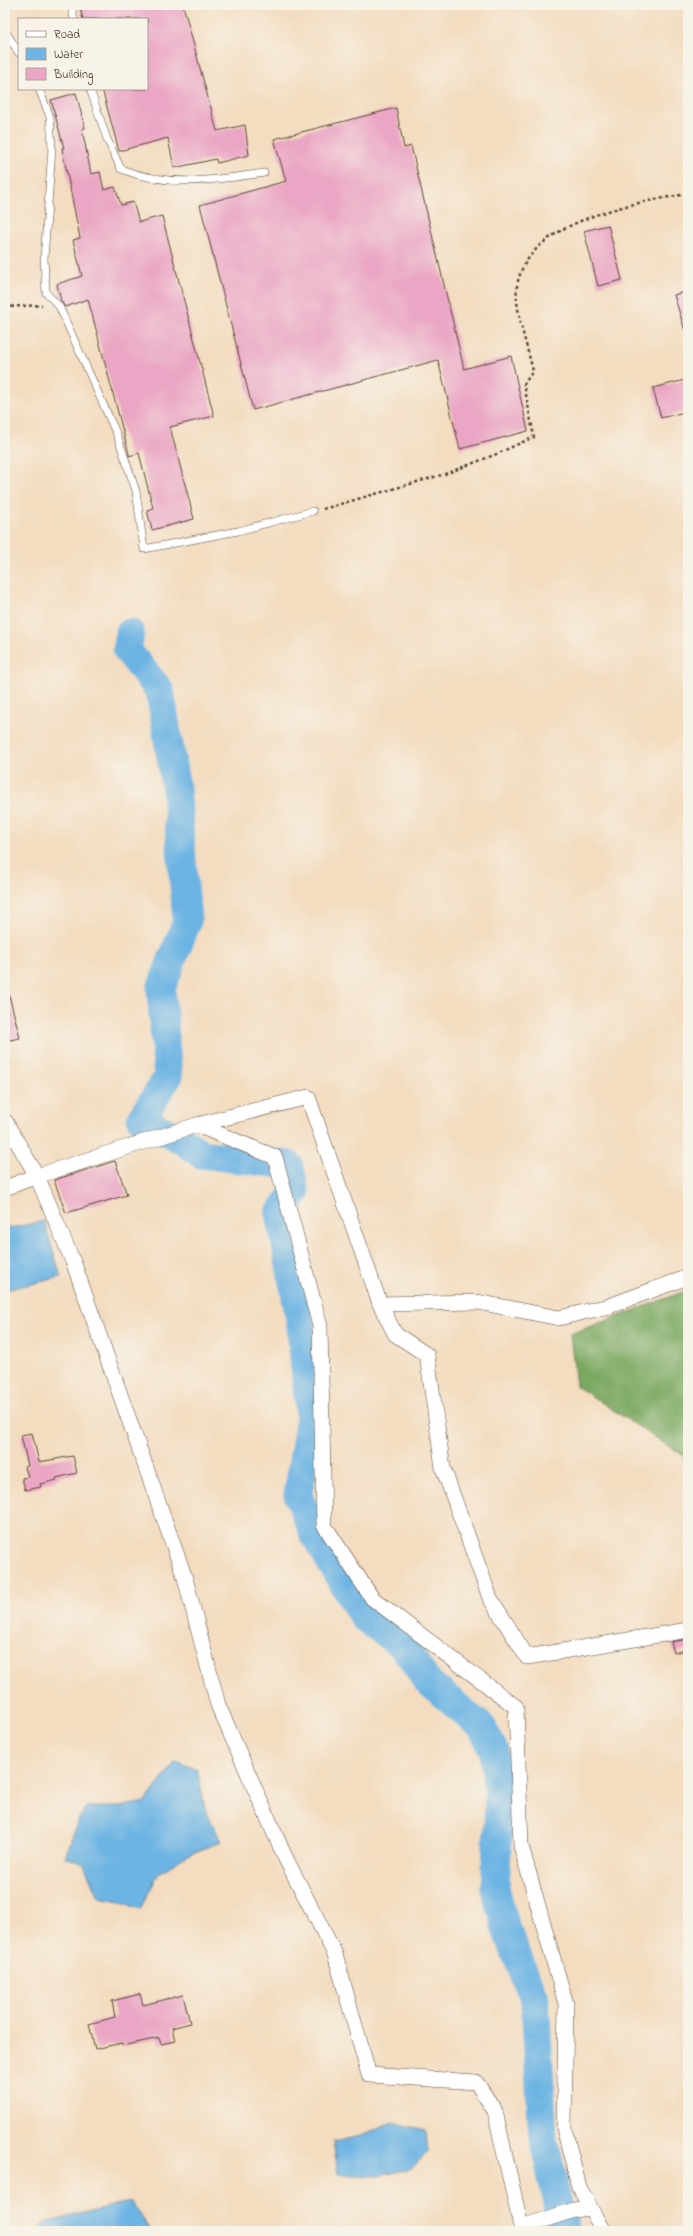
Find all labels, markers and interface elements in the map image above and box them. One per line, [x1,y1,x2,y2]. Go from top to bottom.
legend [18,18,148,90]
text: Road [54,26,80,44]
text: Water [54,46,83,64]
text: Building [53,66,93,85]

